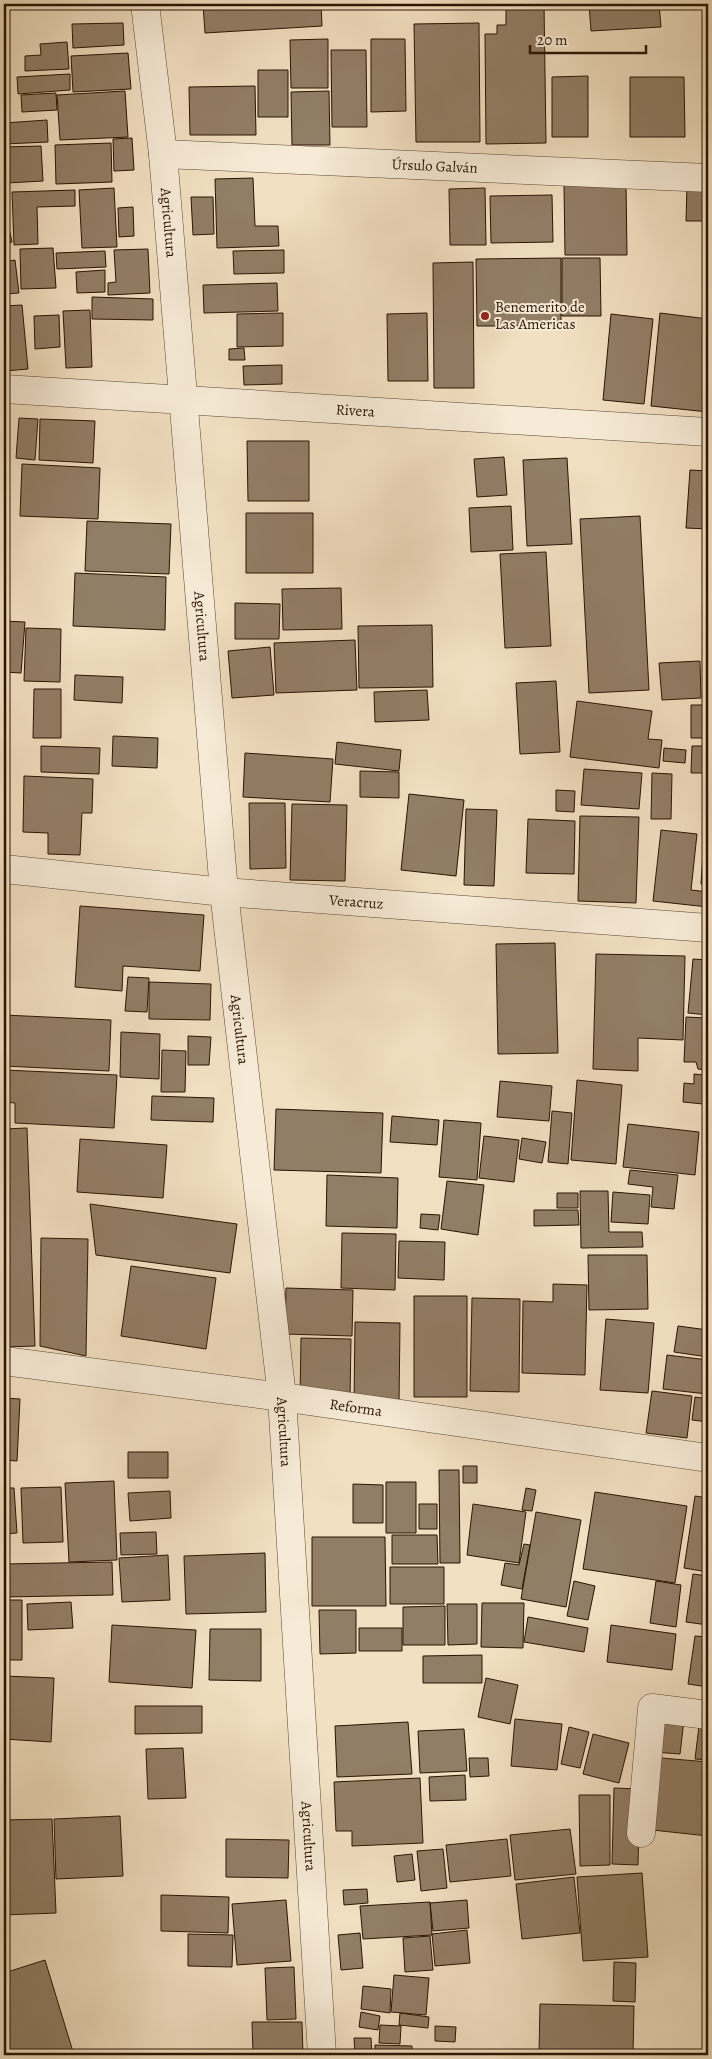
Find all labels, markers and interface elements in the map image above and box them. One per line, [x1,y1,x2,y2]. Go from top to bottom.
scale bar [530,22,646,54]
text: 20 m [537,30,568,50]
street label: Úrsulo Galván [391,154,478,178]
street label: Agricultura [156,186,182,258]
place label: Benemerito de Las Americas [495,297,585,334]
marker: Benemerito de Las Americas [479,310,491,322]
street label: Rivera [335,399,375,422]
street label: Agricultura [189,590,215,662]
street label: Veracruz [328,890,384,914]
street label: Agricultura [226,993,254,1065]
street label: Reforma [328,1394,384,1421]
street label: Agricultura [272,1395,296,1468]
street label: Agricultura [297,1800,321,1872]

